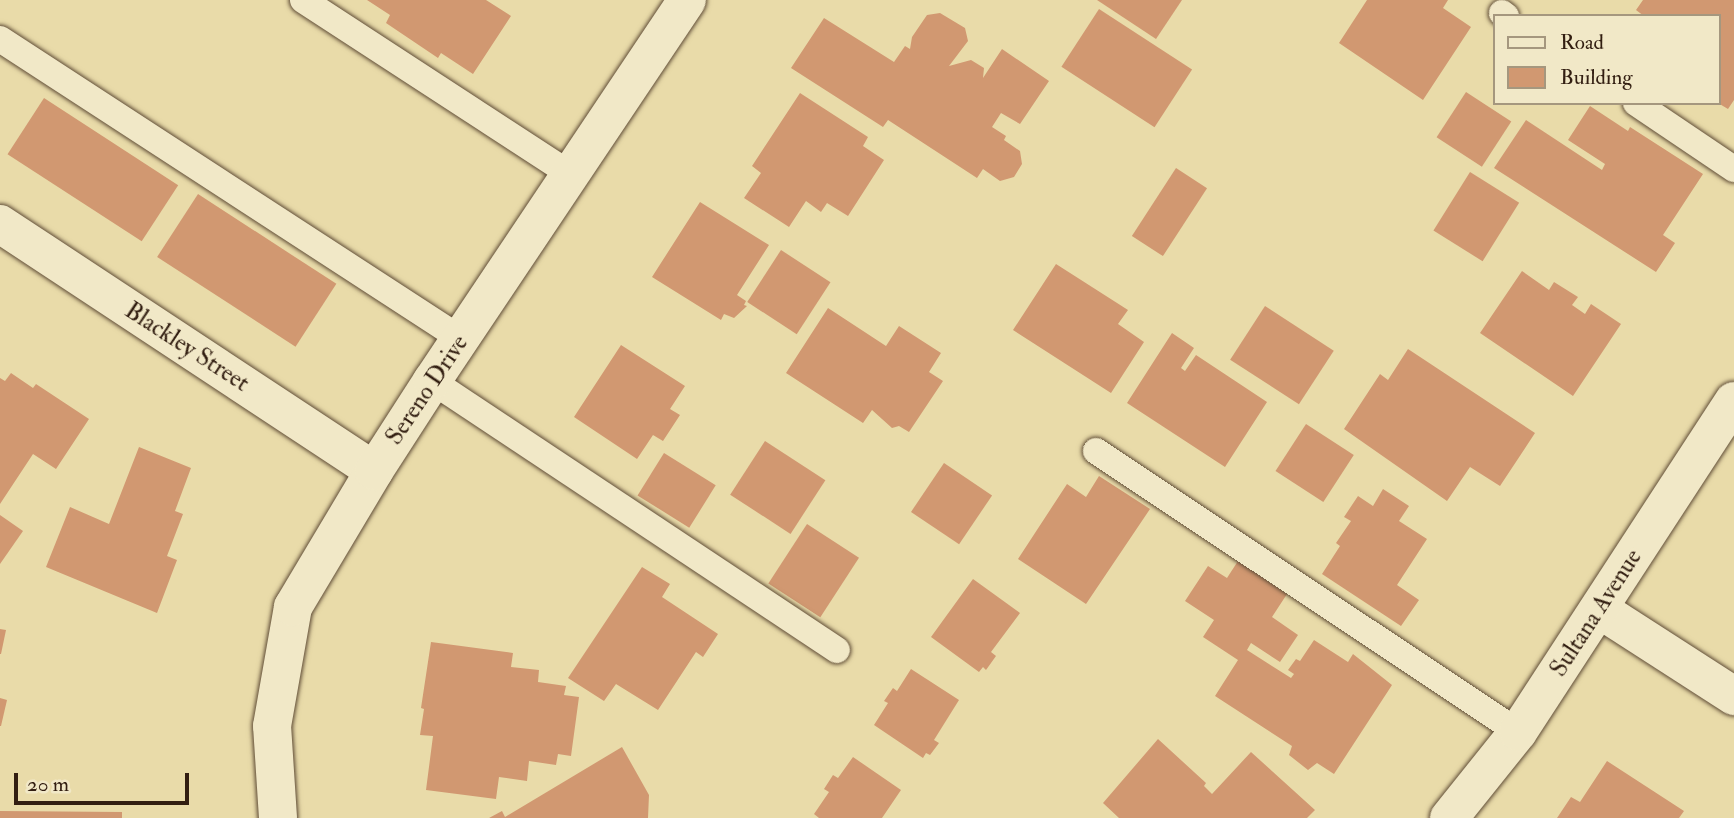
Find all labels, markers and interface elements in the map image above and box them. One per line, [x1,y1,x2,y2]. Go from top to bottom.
legend [1492,14,1720,105]
text: Road [1560,29,1604,56]
text: Building [1560,64,1633,91]
street label: Blackley Street [119,296,255,398]
street label: Sereno Drive [380,330,474,450]
street label: Sultana Avenue [1544,544,1648,682]
scale bar [18,758,192,802]
text: 20 m [27,771,69,798]

